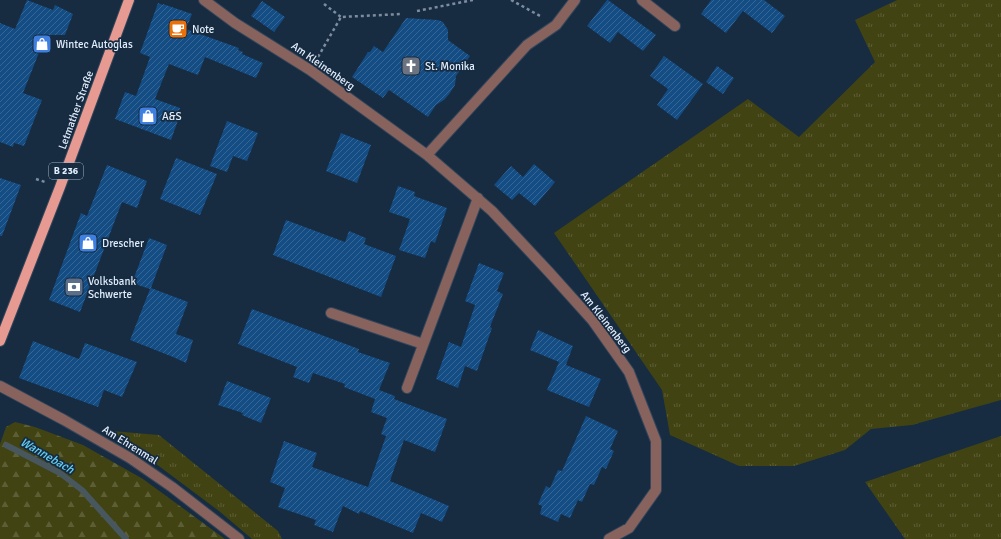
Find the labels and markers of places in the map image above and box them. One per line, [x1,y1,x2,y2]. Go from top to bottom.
cafe icon: Note [167,18,189,40]
place label: Note [192,23,214,36]
shop icon: Wintec Autoglas [31,33,53,55]
place label: Wintec Autoglas [56,38,133,51]
church icon: St. Monika [400,55,422,77]
place label: St. Monika [425,60,475,73]
shop icon: A&S [137,105,159,127]
place label: A&S [162,110,182,123]
shop icon: Drescher [77,232,99,254]
place label: Drescher [102,237,144,250]
place label: Volksbank Schwerte [88,275,136,301]
bank icon: Volksbank Schwerte [63,276,85,298]

